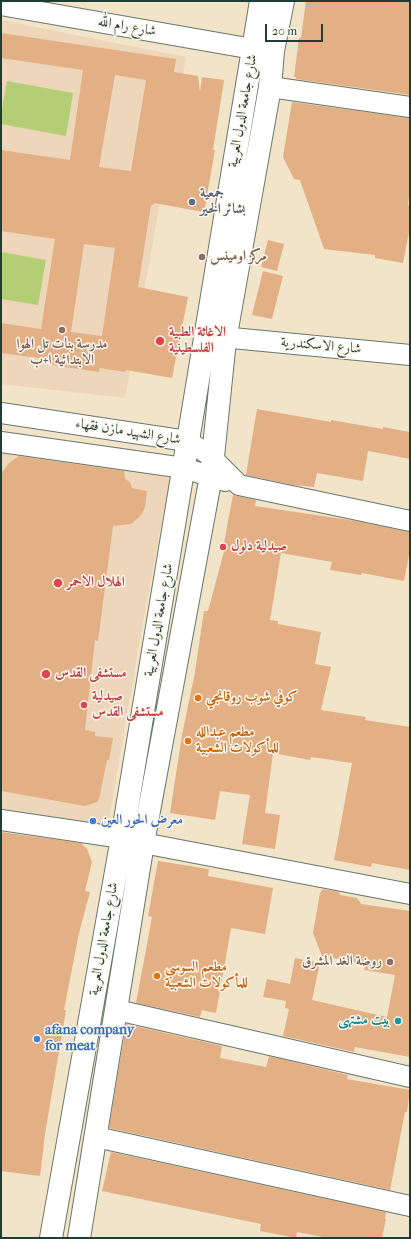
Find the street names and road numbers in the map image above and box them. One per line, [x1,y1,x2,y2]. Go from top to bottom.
street label: شارع رام الله [97,14,157,40]
street label: شارع جامعة الدول العربية [225,53,261,169]
street label: شارع الاسكندرية [280,334,362,358]
street label: شارع الشهيد مازن فقهاء [74,415,182,449]
street label: شارع جامعة الدول العربية [141,562,177,678]
street label: شارع جامعة الدول العربية [86,881,122,997]

